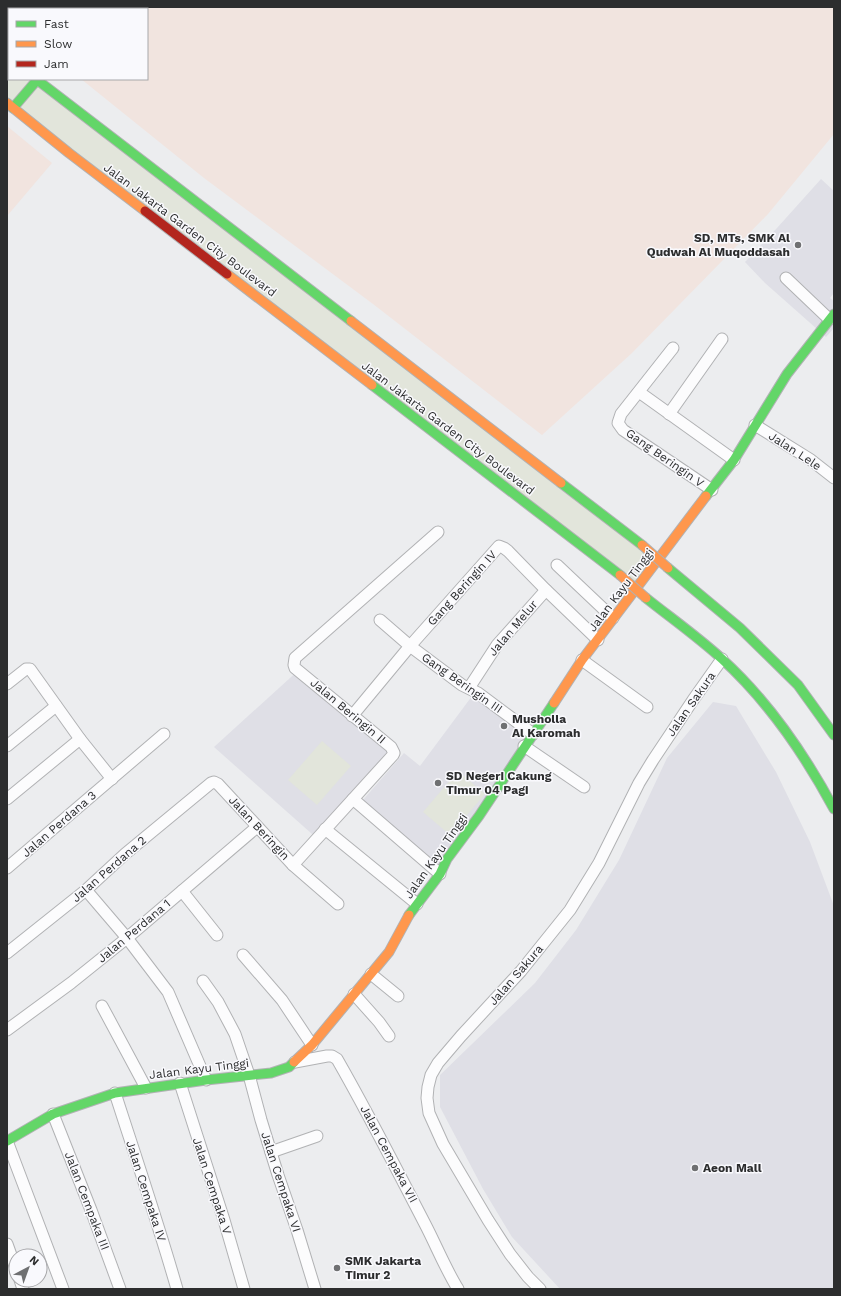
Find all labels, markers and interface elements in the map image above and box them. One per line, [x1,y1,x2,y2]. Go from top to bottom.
legend [8,8,148,80]
text: Fast [44,17,69,31]
text: Slow [44,37,72,51]
text: Jam [44,57,69,71]
street label: Jalan Jakarta Garden City Boulevard [101,160,279,300]
place label: SD, MTs, SMK Al Qudwah Al Muqoddasah [647,231,790,259]
marker: SD, MTs, SMK Al Qudwah Al Muqoddasah [793,240,803,250]
street label: Jalan Jakarta Garden City Boulevard [359,358,537,498]
street label: Gang Beringin V [623,426,707,490]
street label: Jalan Lele [766,429,824,473]
street label: Jalan Kayu Tinggi [585,546,657,634]
street label: Gang Beringin IV [425,547,499,628]
street label: Jalan Melur [486,597,540,659]
street label: Gang Beringin III [419,650,505,716]
street label: Jalan Sakura [664,669,718,739]
street label: Jalan Beringin II [308,675,388,747]
place label: Musholla Al Karomah [512,712,580,740]
marker: Musholla Al Karomah [499,721,509,731]
place label: SD Negeri Cakung Timur 04 Pagi [446,769,552,797]
marker: SD Negeri Cakung Timur 04 Pagi [433,778,443,788]
street label: Jalan Perdana 3 [19,788,99,860]
street label: Jalan Beringin [226,793,292,863]
street label: Jalan Kayu Tinggi [401,811,471,901]
street label: Jalan Perdana 2 [69,833,149,905]
street label: Jalan Perdana 1 [95,896,173,966]
street label: Jalan Sakura [486,942,546,1008]
street label: Jalan Kayu Tinggi [148,1056,250,1082]
street label: Jalan Cempaka VII [357,1103,421,1205]
street label: Jalan Cempaka VI [258,1130,304,1234]
street label: Jalan Cempaka V [190,1136,234,1236]
street label: Jalan Cempaka IV [123,1139,169,1243]
street label: Jalan Cempaka III [62,1150,112,1252]
place label: Aeon Mall [703,1161,762,1175]
marker: Aeon Mall [690,1163,700,1173]
north arrow [8,1248,48,1288]
text: N [27,1253,42,1268]
place label: SMK Jakarta Timur 2 [345,1254,421,1282]
marker: SMK Jakarta Timur 2 [332,1263,342,1273]

